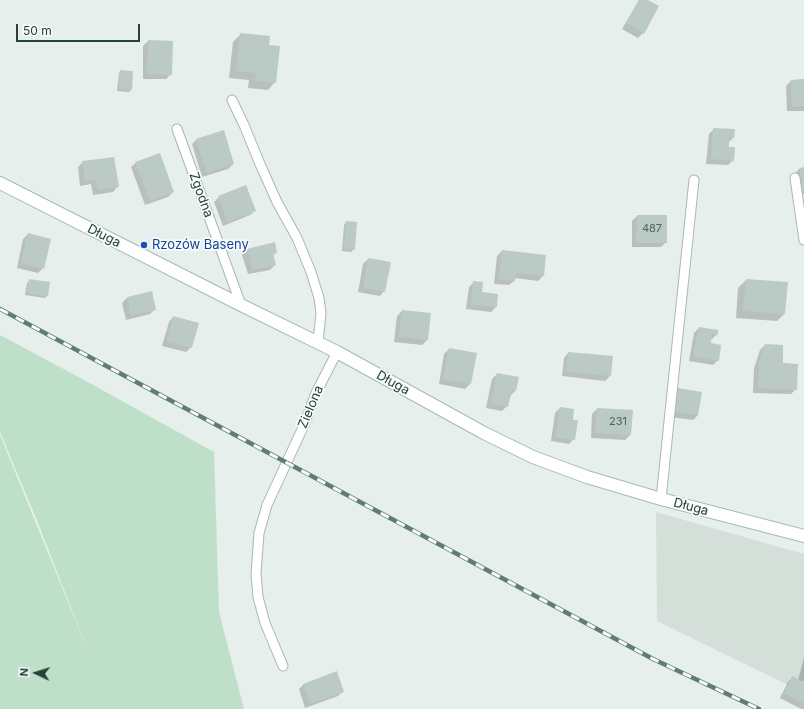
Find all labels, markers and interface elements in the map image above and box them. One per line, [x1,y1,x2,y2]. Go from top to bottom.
scale bar [18,16,142,42]
text: 50 m [23,23,52,38]
street label: Zgodna [186,170,216,220]
street label: Długa [85,221,123,251]
house number: 487 [642,222,662,236]
place label: Rzozów Baseny [152,237,249,253]
marker: Rzozów Baseny [139,240,149,250]
street label: Długa [374,368,412,398]
street label: Zielona [295,383,327,431]
house number: 231 [609,415,627,429]
street label: Długa [672,495,710,519]
north arrow [16,653,56,693]
text: N [17,667,31,677]

